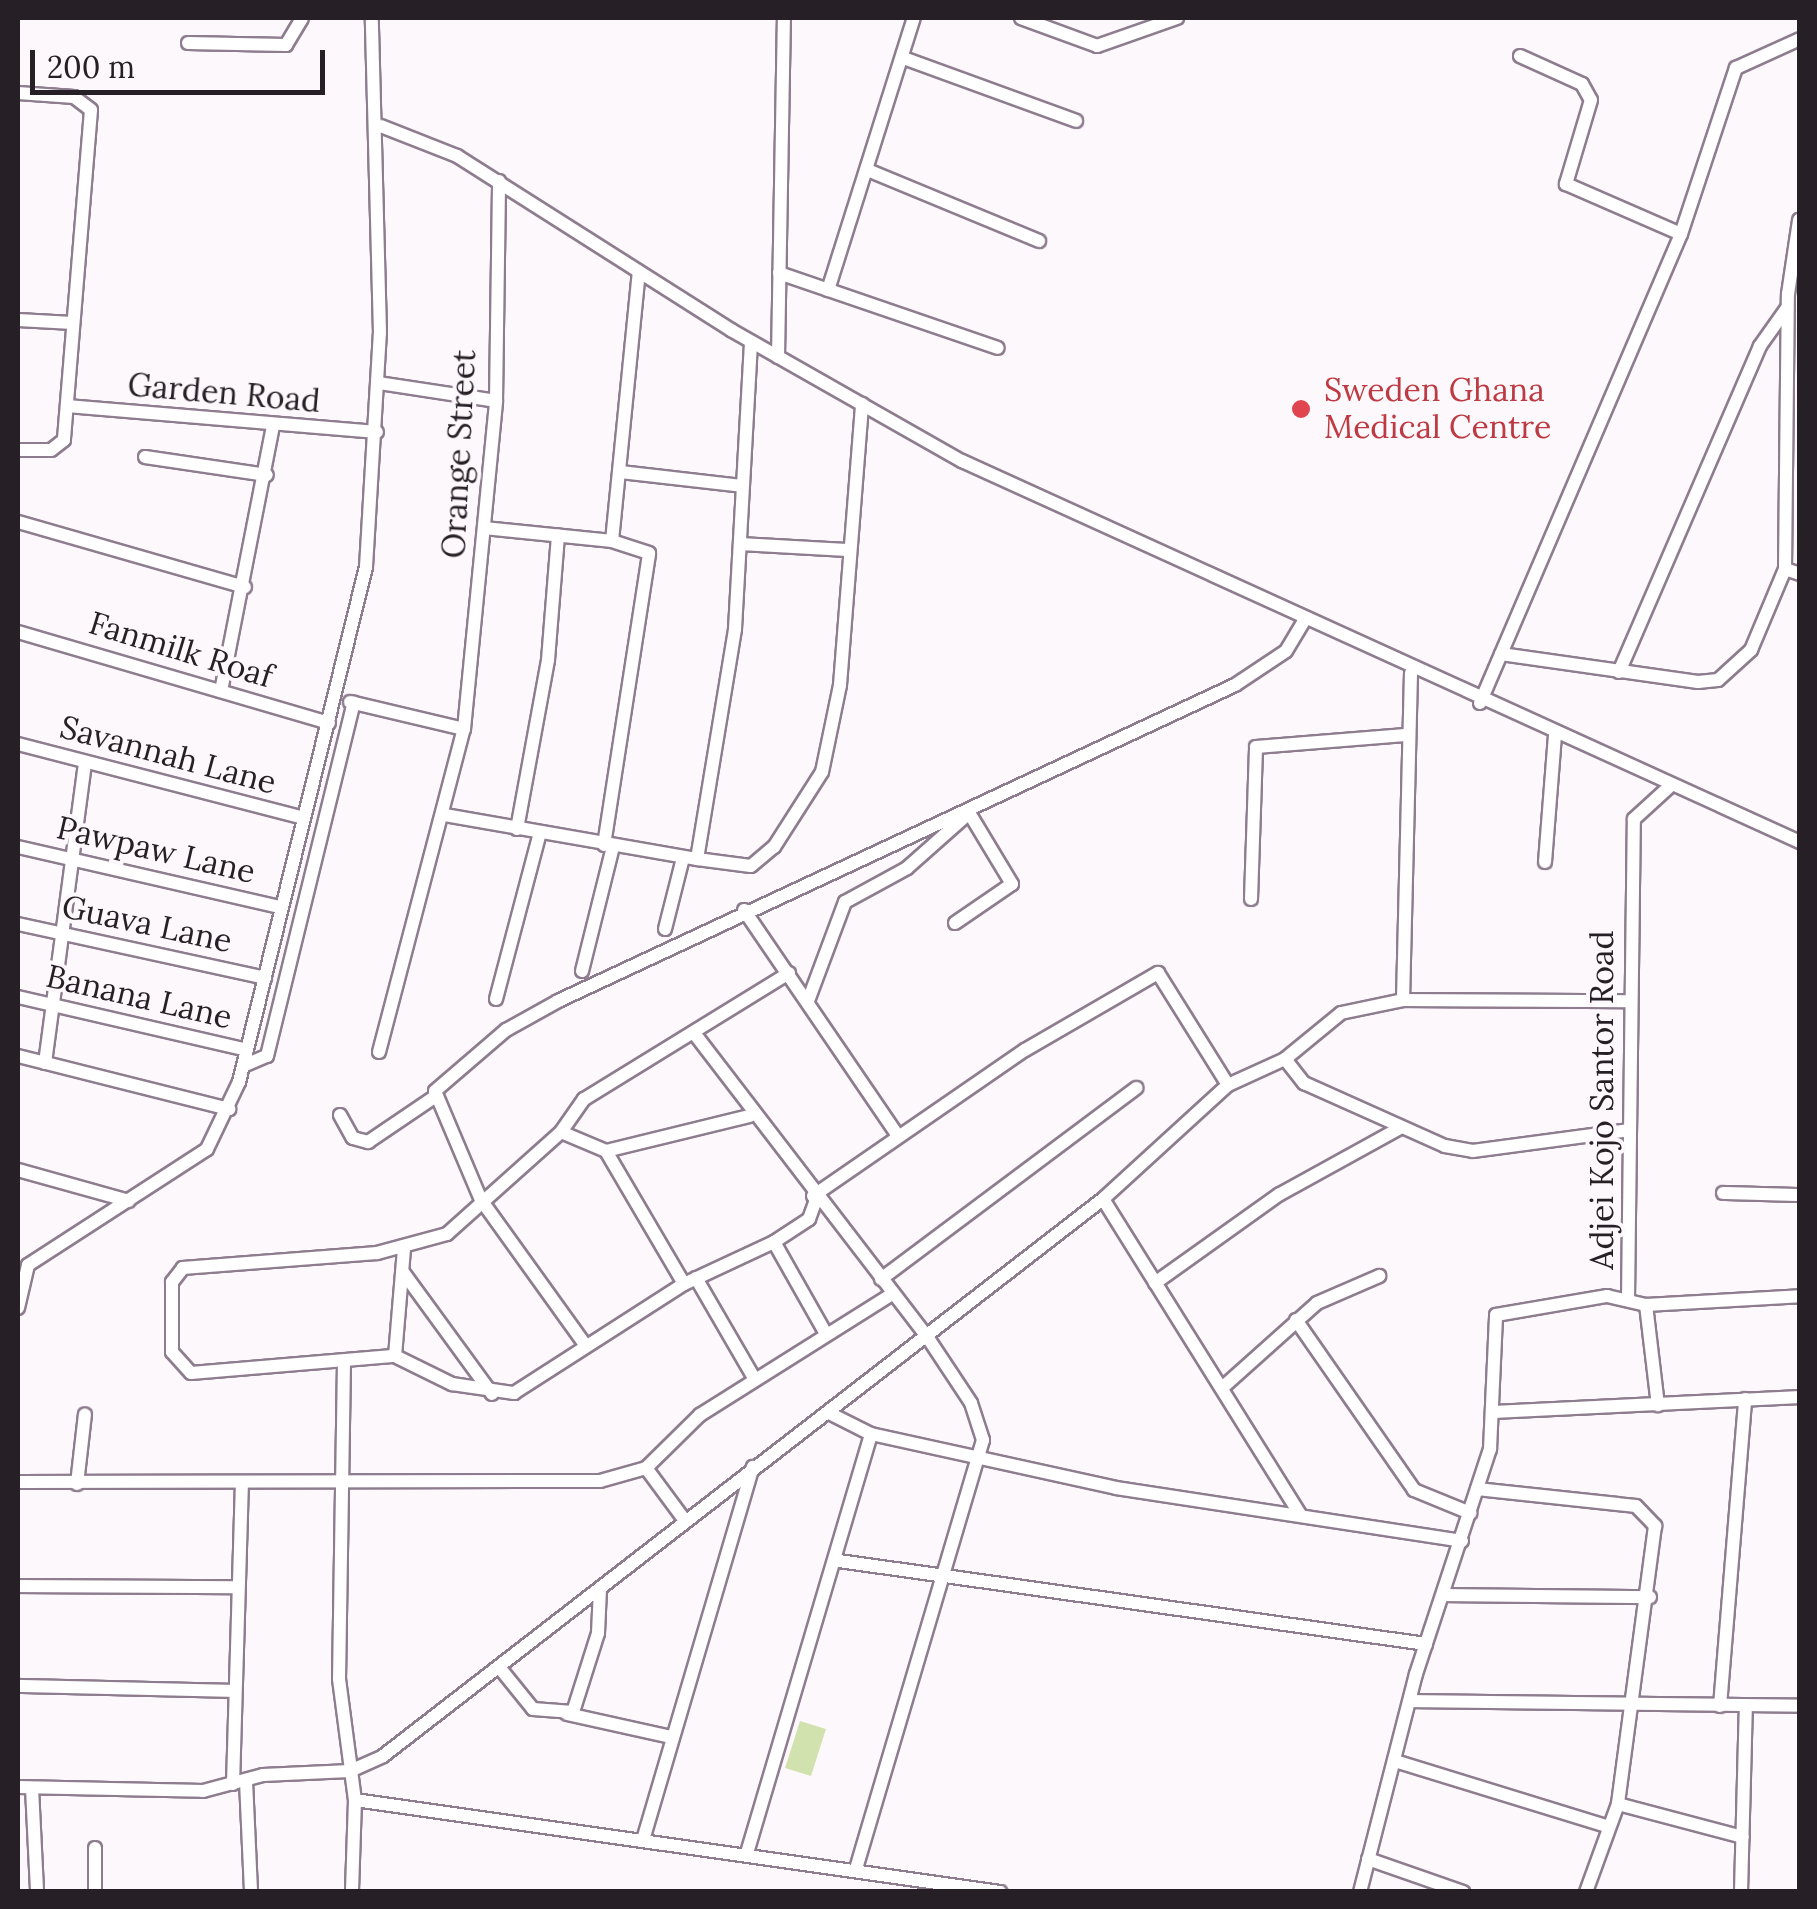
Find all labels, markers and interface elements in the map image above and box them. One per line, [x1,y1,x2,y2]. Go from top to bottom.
scale bar [35,30,330,92]
text: 200 m [47,48,135,86]
street label: Orange Street [434,349,484,559]
street label: Garden Road [126,365,322,421]
place label: Sweden Ghana Medical Centre [1324,372,1551,447]
marker: Sweden Ghana Medical Centre [1288,396,1314,422]
street label: Fanmilk Roaf [85,604,277,696]
street label: Savannah Lane [56,708,280,802]
street label: Pawpaw Lane [53,809,259,891]
street label: Guava Lane [58,887,236,961]
street label: Adjei Kojo Santor Road [1583,930,1621,1270]
street label: Banana Lane [43,957,235,1037]

